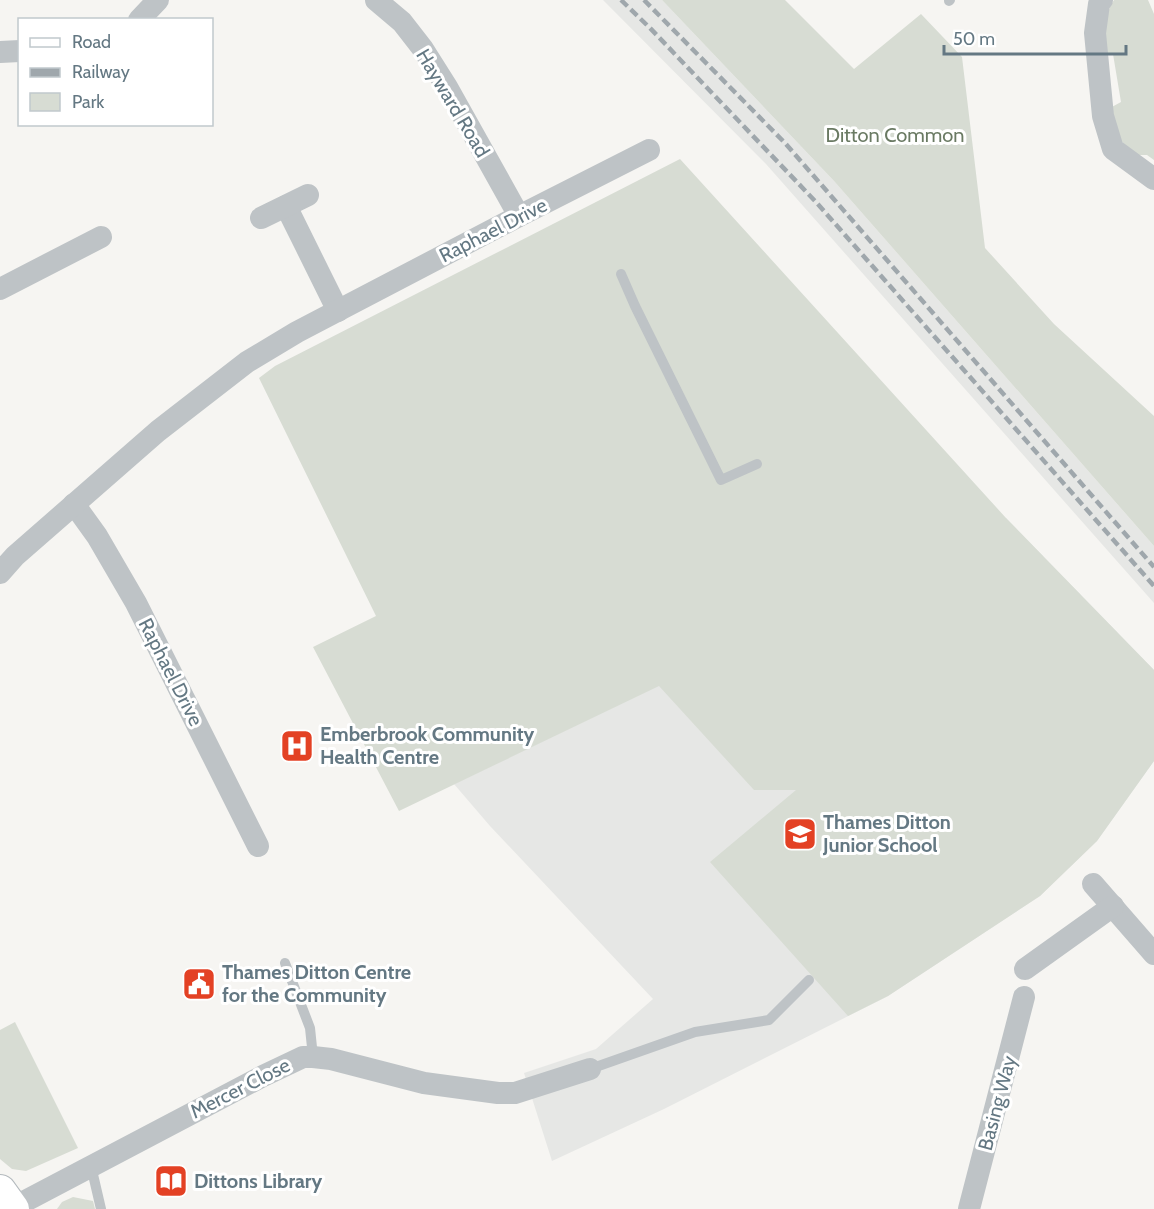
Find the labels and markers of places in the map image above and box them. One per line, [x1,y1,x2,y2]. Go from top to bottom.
place label: Emberbrook Community Health Centre [320,722,535,769]
hospital icon: Emberbrook Community Health Centre [279,728,315,764]
place label: Thames Ditton Junior School [822,810,951,857]
school or university icon: Thames Ditton Junior School [782,816,818,852]
place label: Thames Ditton Centre for the Community [222,960,411,1007]
public building icon: Thames Ditton Centre for the Community [181,966,217,1002]
library icon: Dittons Library [153,1163,189,1199]
place label: Dittons Library [194,1169,322,1193]

